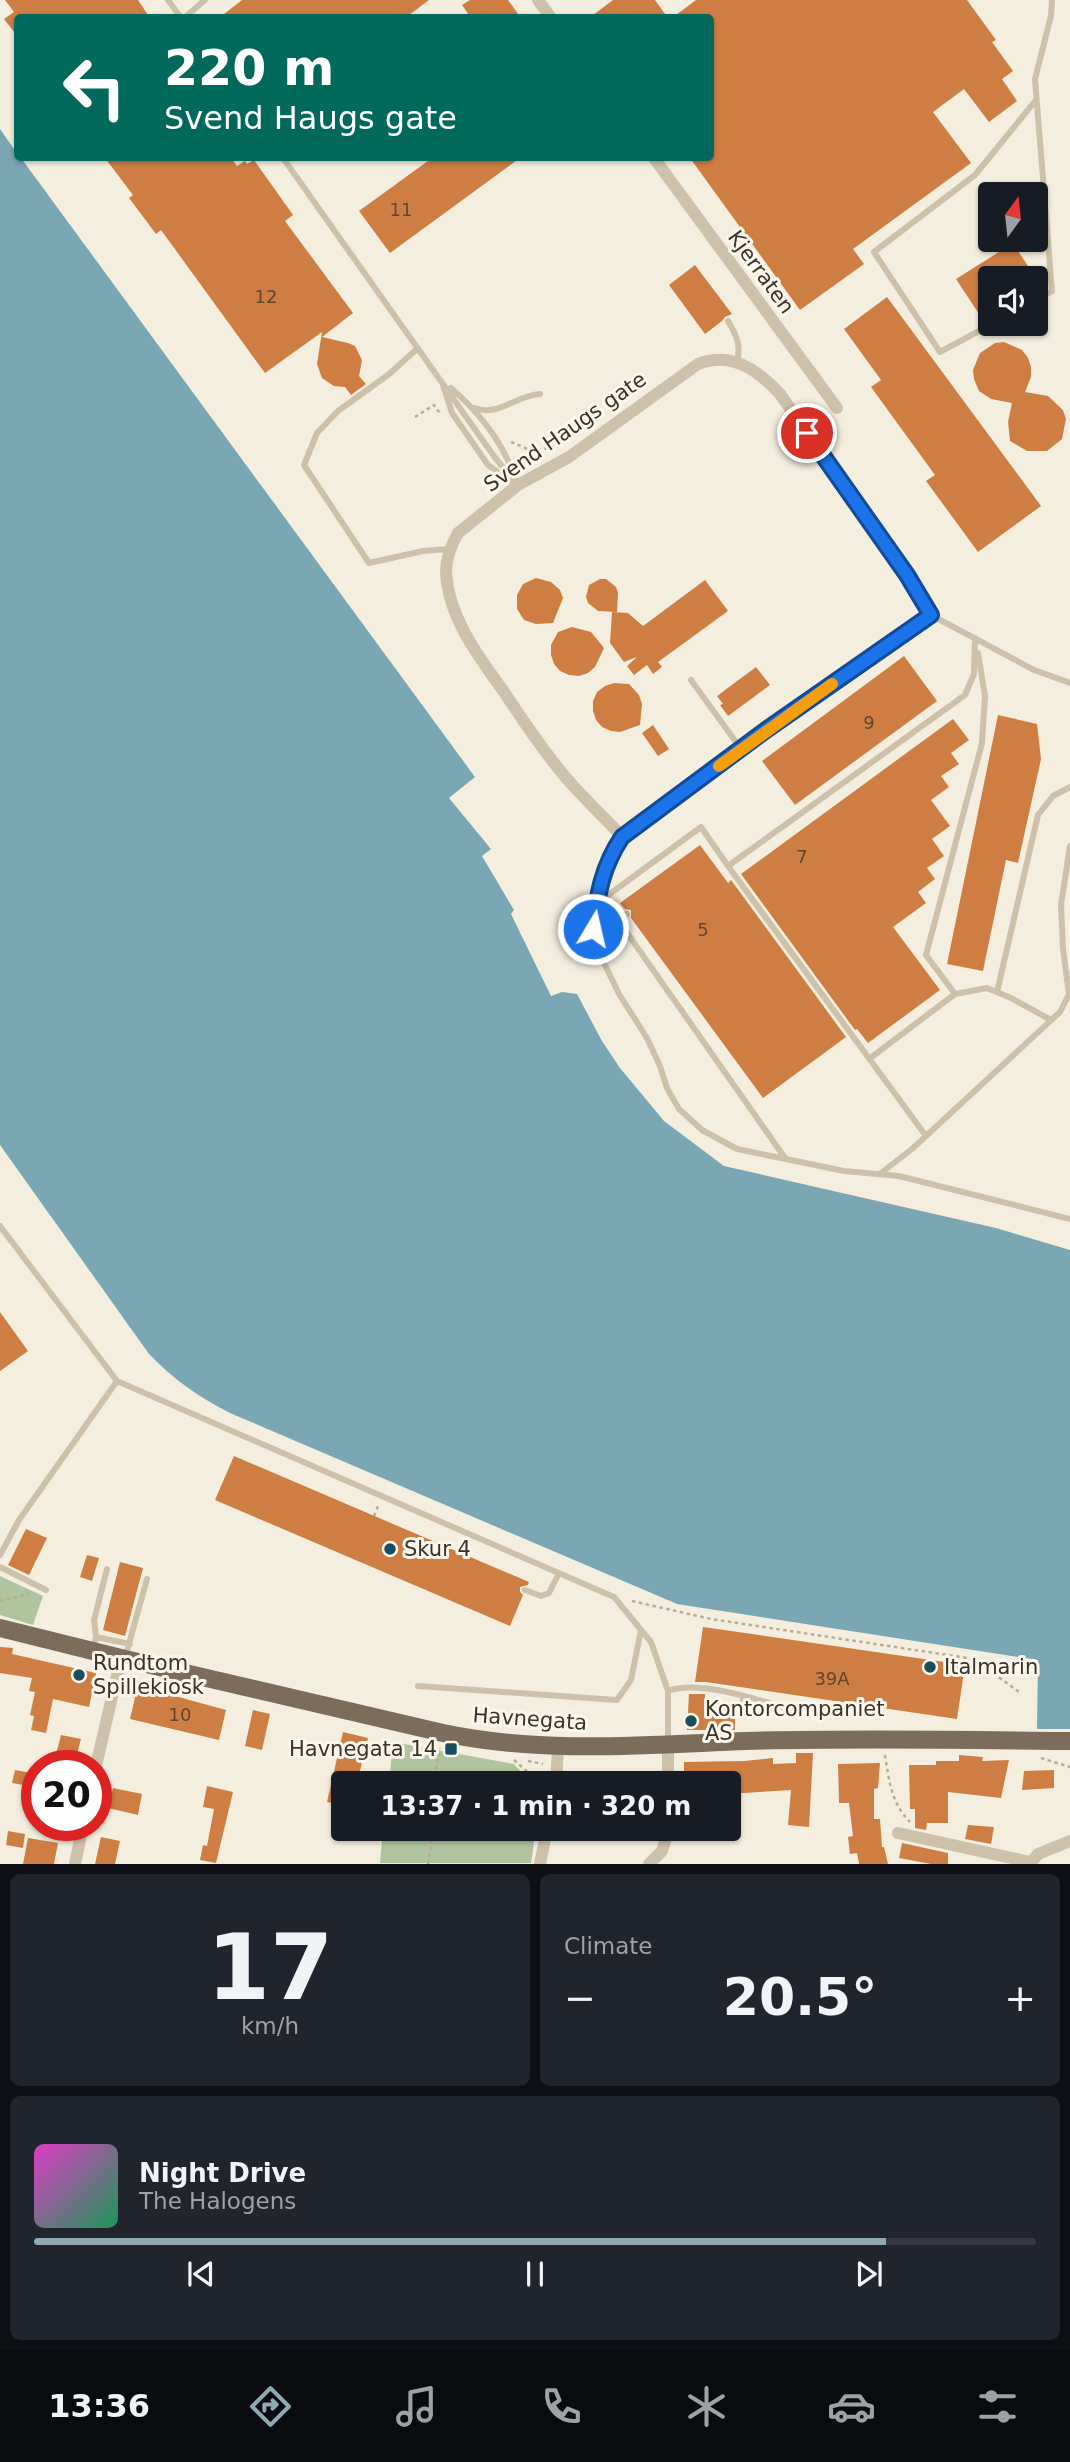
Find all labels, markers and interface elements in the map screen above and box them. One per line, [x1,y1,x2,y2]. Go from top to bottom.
text: 220 m [164,40,334,97]
icon: left [49,42,140,133]
text: Svend Haugs gate [164,99,457,137]
north arrow [978,182,1048,252]
map controls [978,182,1048,336]
house number: 11 [390,199,412,220]
street label: Kjerraten [723,226,799,318]
button: sound [978,266,1048,336]
house number: 12 [255,286,277,307]
street label: Svend Haugs gate [479,367,651,497]
pin [777,403,837,463]
icon: arrive [788,414,826,452]
house number: 9 [863,712,875,733]
house number: 7 [796,846,808,867]
position arrow [556,892,630,966]
house number: 5 [697,919,709,940]
place label: Skur 4 [404,1537,471,1561]
marker: Skur 4 [382,1541,398,1557]
place label: Rundtom Spillekiosk [93,1651,205,1699]
place label: Italmarin [944,1655,1038,1679]
marker: Italmarin [922,1659,938,1675]
marker: Rundtom Spillekiosk [71,1667,87,1683]
house number: 39A [814,1668,850,1689]
place label: Kontorcompaniet AS [705,1697,884,1745]
street label: Havnegata [472,1703,588,1735]
house number: 10 [169,1704,191,1725]
marker: Kontorcompaniet AS [683,1713,699,1729]
place label: Havnegata 14 [289,1737,437,1761]
marker: Havnegata 14 [443,1741,459,1757]
speed limit sign: 20 [21,1750,112,1841]
text: 13:37 · 1 min · 320 m [381,1791,691,1821]
text: 17 [207,1915,333,2020]
text: Climate [564,1933,653,1959]
text: 20.5° [723,1967,877,2027]
text: − [564,1976,596,2020]
text: + [1004,1976,1036,2020]
text: km/h [241,2013,299,2039]
text: Night Drive [139,2158,306,2188]
text: The Halogens [139,2188,296,2214]
icon: previous [182,2255,220,2293]
icon: pause [516,2255,554,2293]
icon: next [850,2255,888,2293]
icon: directions [246,2382,295,2431]
icon: music [392,2382,441,2431]
icon: phone [537,2382,586,2431]
icon: climate [682,2382,731,2431]
icon: car [827,2382,876,2431]
icon: filters [973,2382,1022,2431]
text: 13:36 [48,2387,150,2425]

